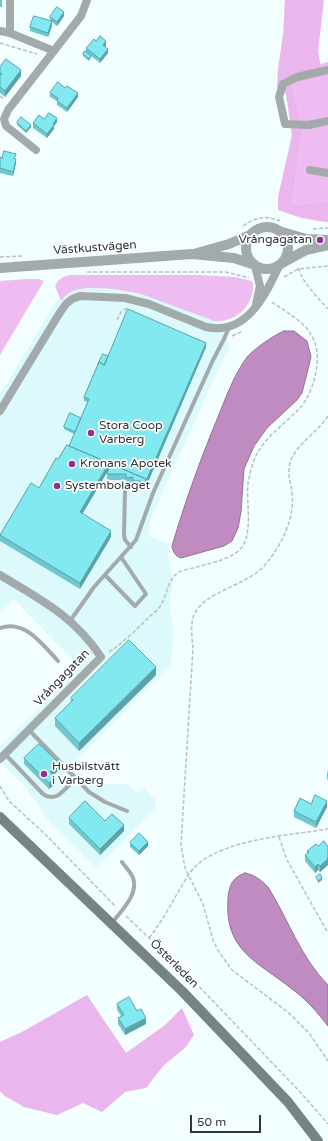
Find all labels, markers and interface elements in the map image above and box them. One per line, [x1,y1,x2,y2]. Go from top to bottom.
place label: Vrångagatan [238,233,312,247]
marker: Vrångagatan [315,235,325,245]
street label: Västkustvägen [53,238,137,258]
place label: Stora Coop Varberg [99,419,163,447]
marker: Stora Coop Varberg [86,428,96,438]
place label: Kronans Apotek [80,457,172,471]
marker: Kronans Apotek [67,459,77,469]
place label: Systembolaget [65,479,150,493]
marker: Systembolaget [52,481,62,491]
street label: Vrångagatan [31,647,93,709]
place label: Husbilstvätt i Varberg [52,760,120,788]
marker: Husbilstvätt i Varberg [39,769,49,779]
street label: Österleden [147,937,201,991]
scale bar [192,1107,263,1133]
text: 50 m [197,1115,226,1129]

